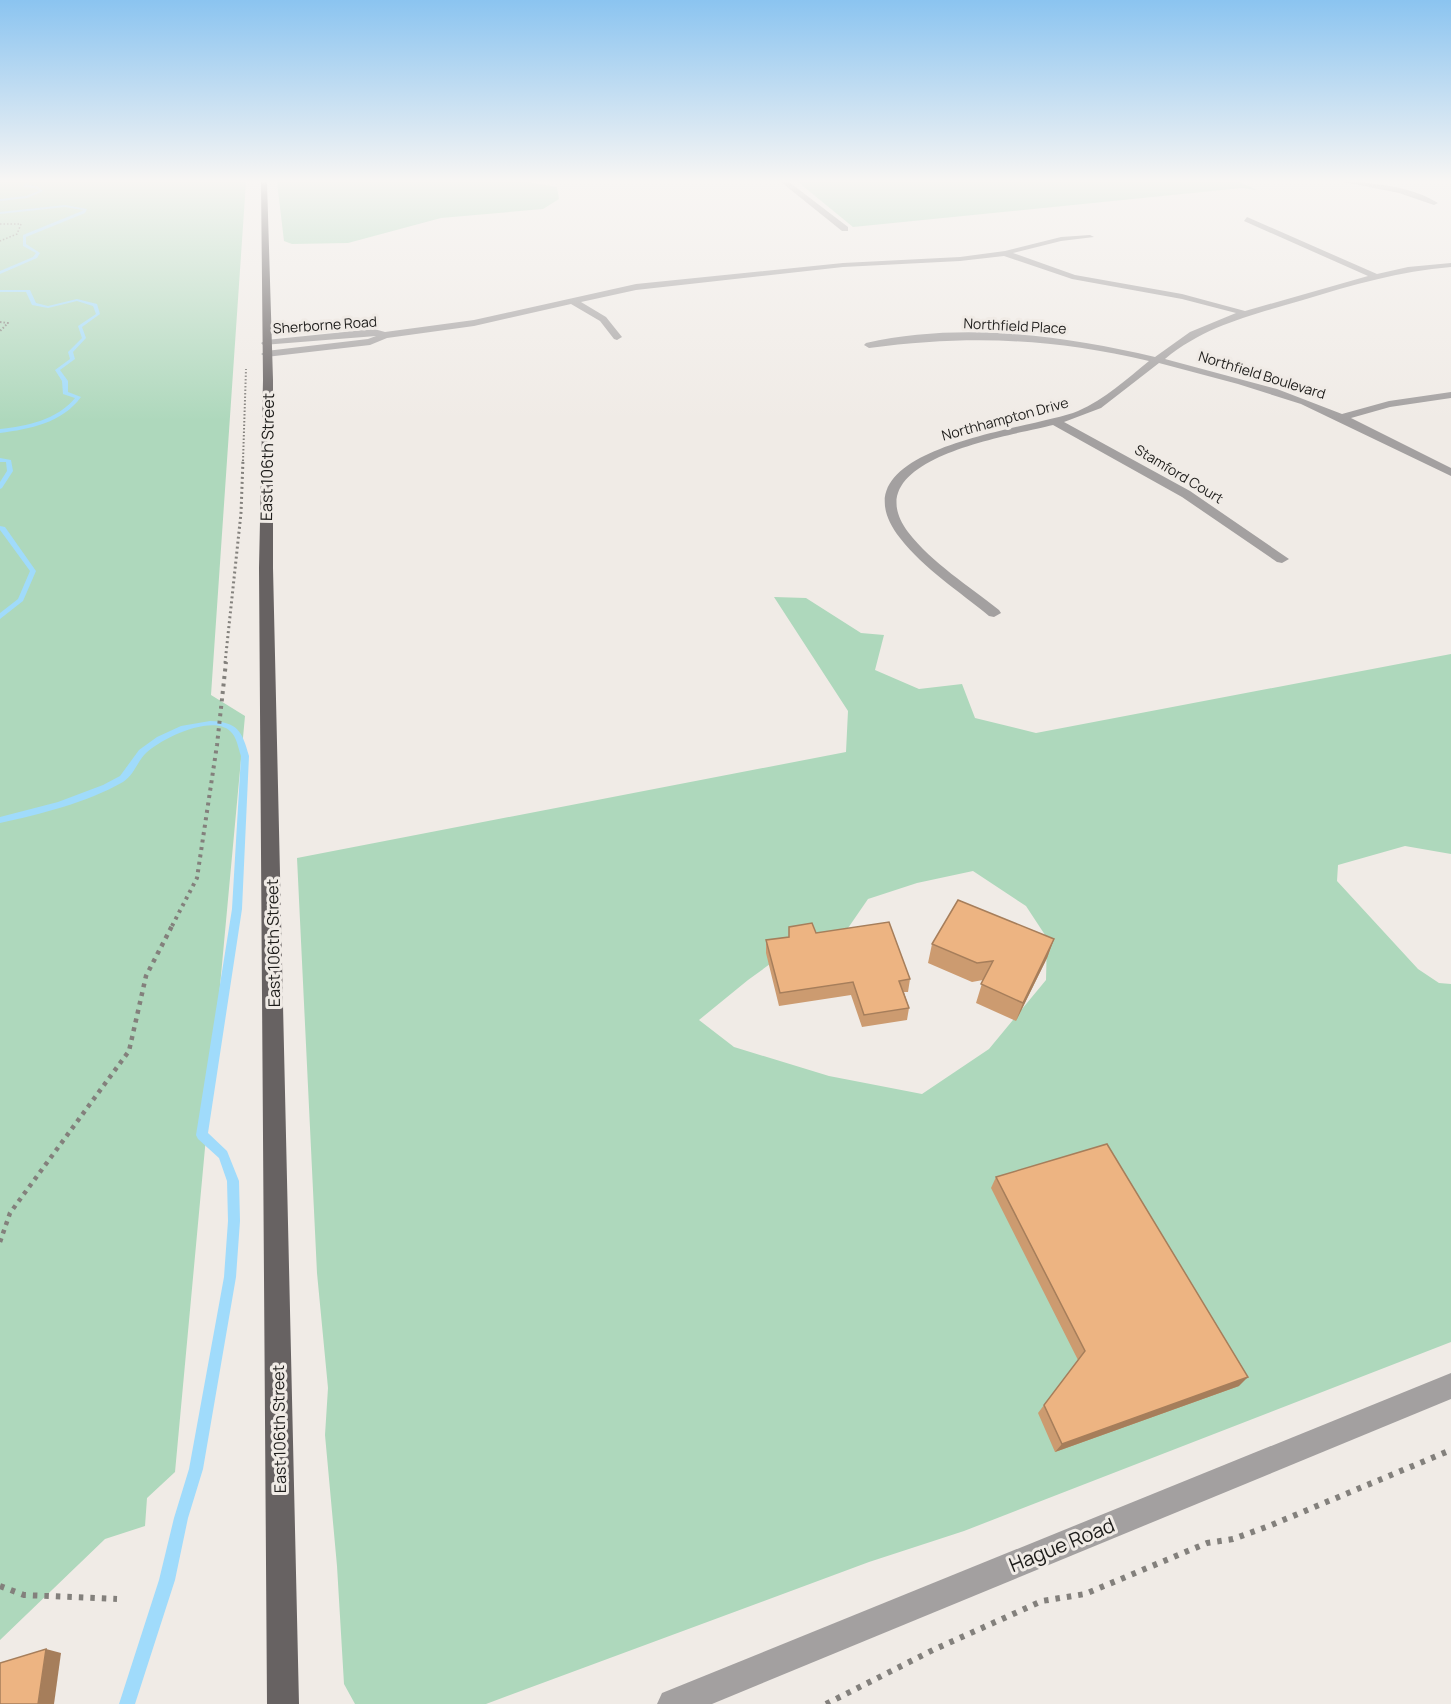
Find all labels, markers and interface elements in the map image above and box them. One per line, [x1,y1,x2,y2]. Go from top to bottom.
street label: Sherborne Road [272,311,378,338]
street label: Northfield Place [963,313,1067,338]
street label: Northfield Boulevard [1196,346,1328,403]
street label: Northhampton Drive [939,392,1070,445]
street label: East 106th Street [255,393,279,521]
street label: Stamford Court [1131,440,1227,508]
street label: East 106th Street [261,879,285,1007]
street label: East 106th Street [267,1365,291,1493]
street label: Hague Road [1005,1511,1119,1578]

